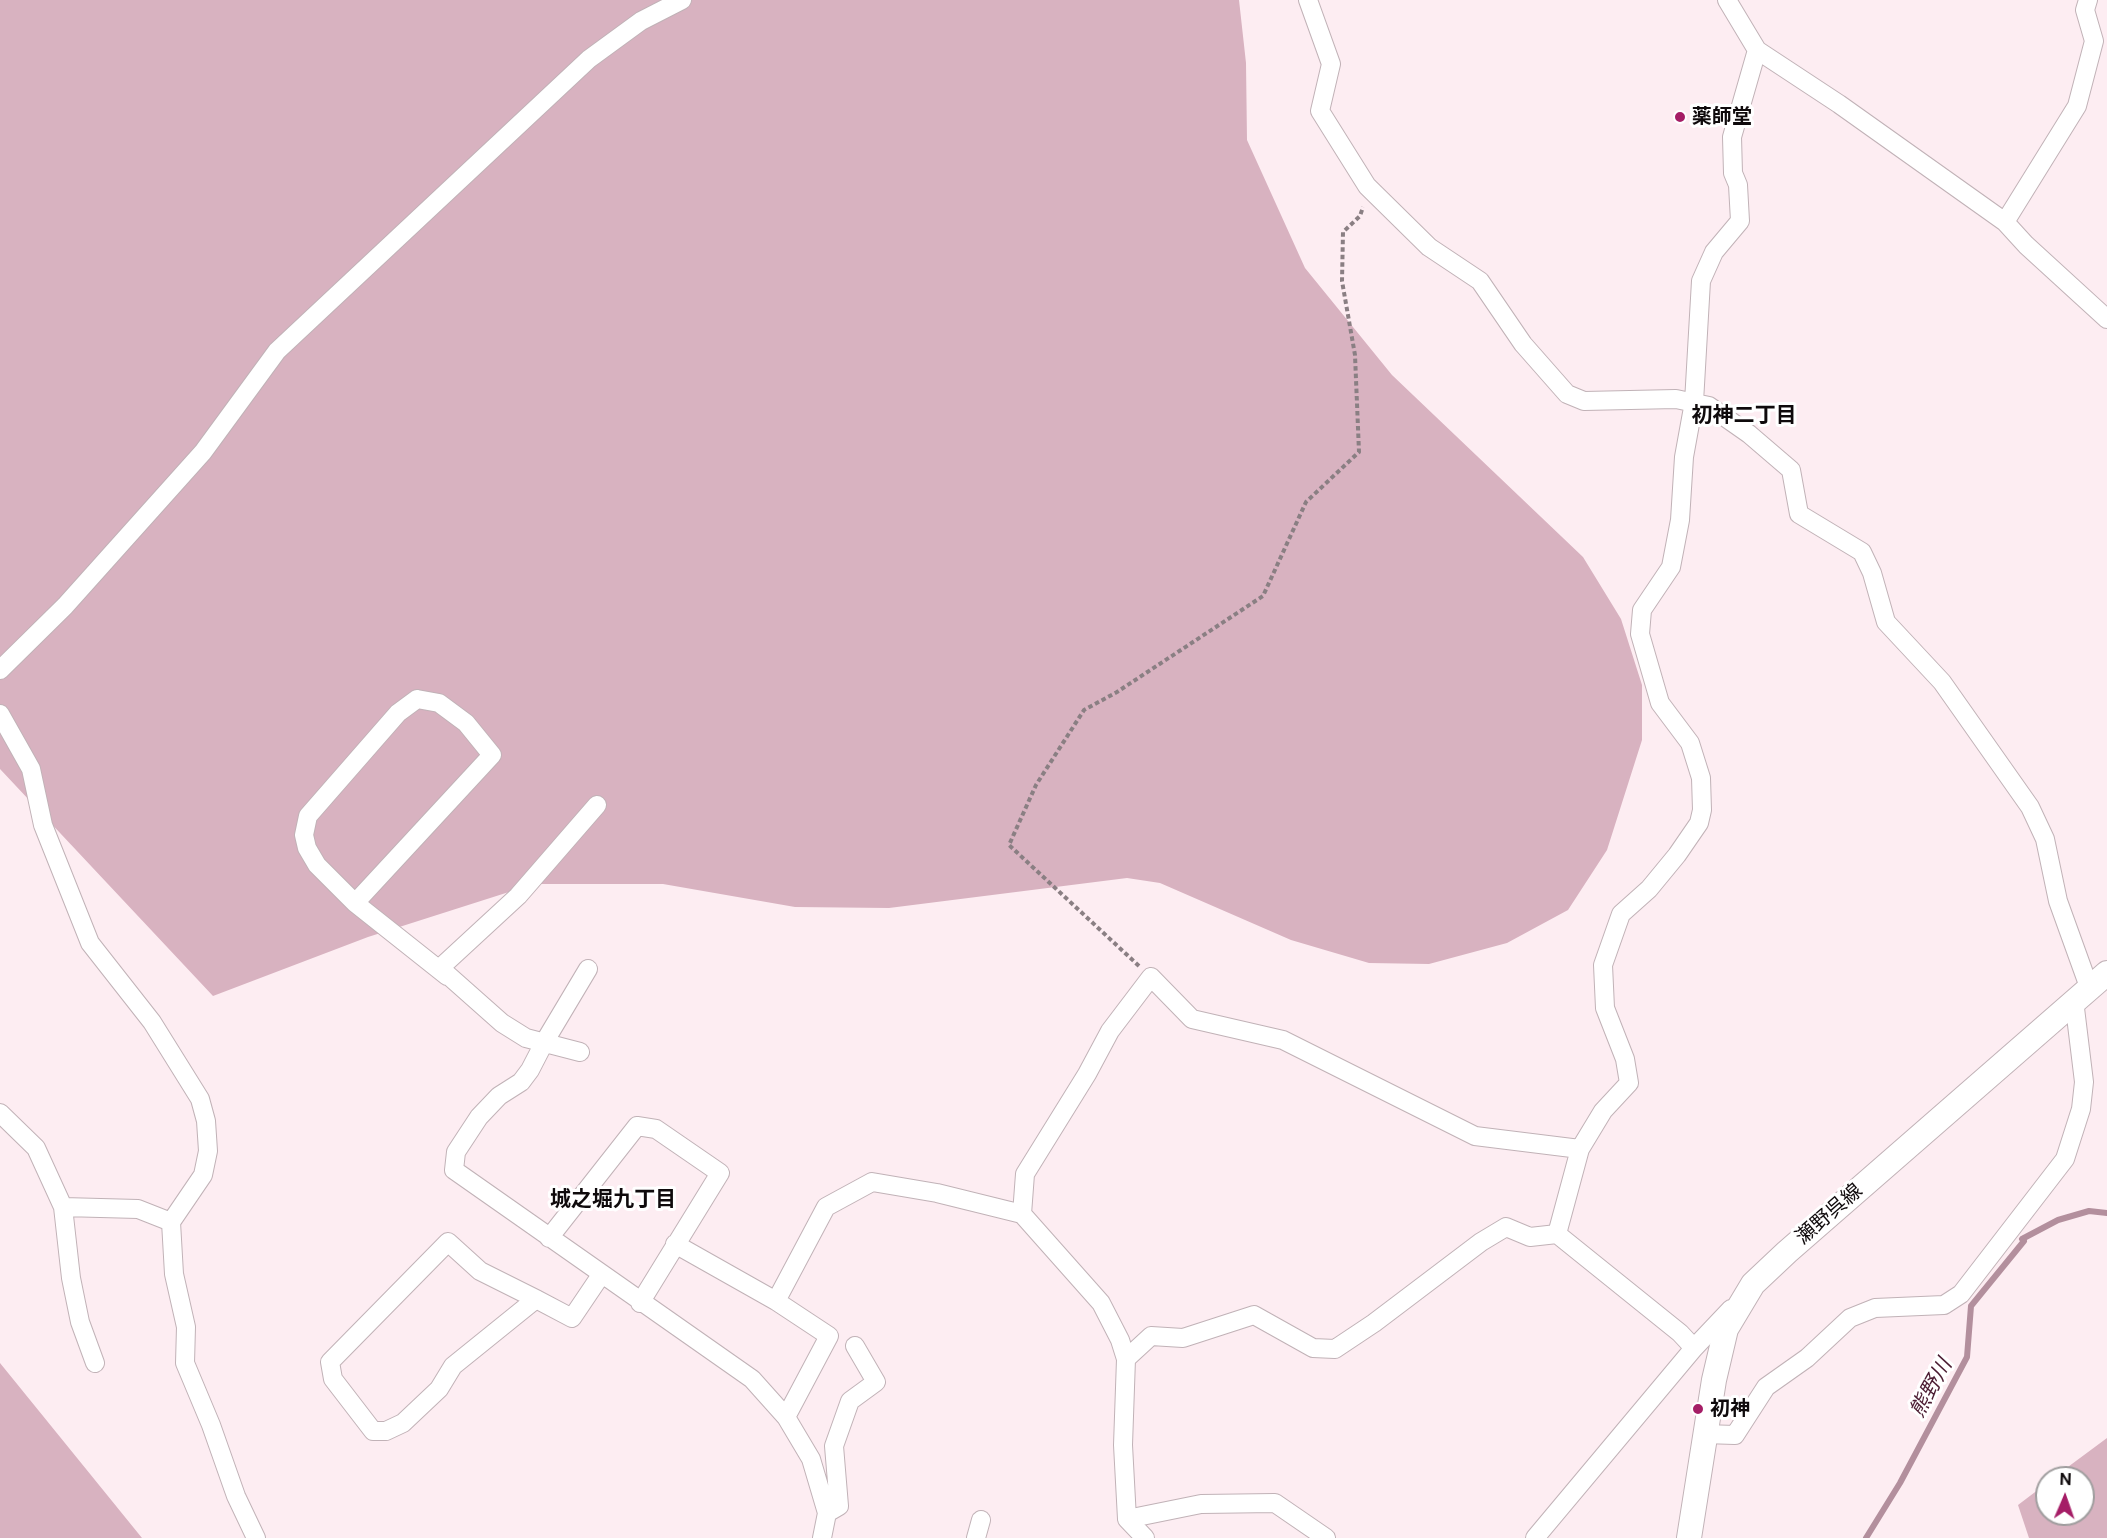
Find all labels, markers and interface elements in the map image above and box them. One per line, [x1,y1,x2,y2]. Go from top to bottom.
place label: 薬師堂 [1692,105,1752,129]
marker: 薬師堂 [1673,110,1687,124]
district label: 初神二丁目 [1692,403,1796,429]
street label: 瀬野呉線 [1791,1179,1867,1249]
district label: 城之堀九丁目 [550,1187,676,1213]
water label: 熊野川 [1905,1354,1957,1422]
place label: 初神 [1710,1397,1750,1421]
marker: 初神 [1691,1402,1705,1416]
north arrow [2035,1466,2095,1526]
text: N [2059,1470,2072,1489]

